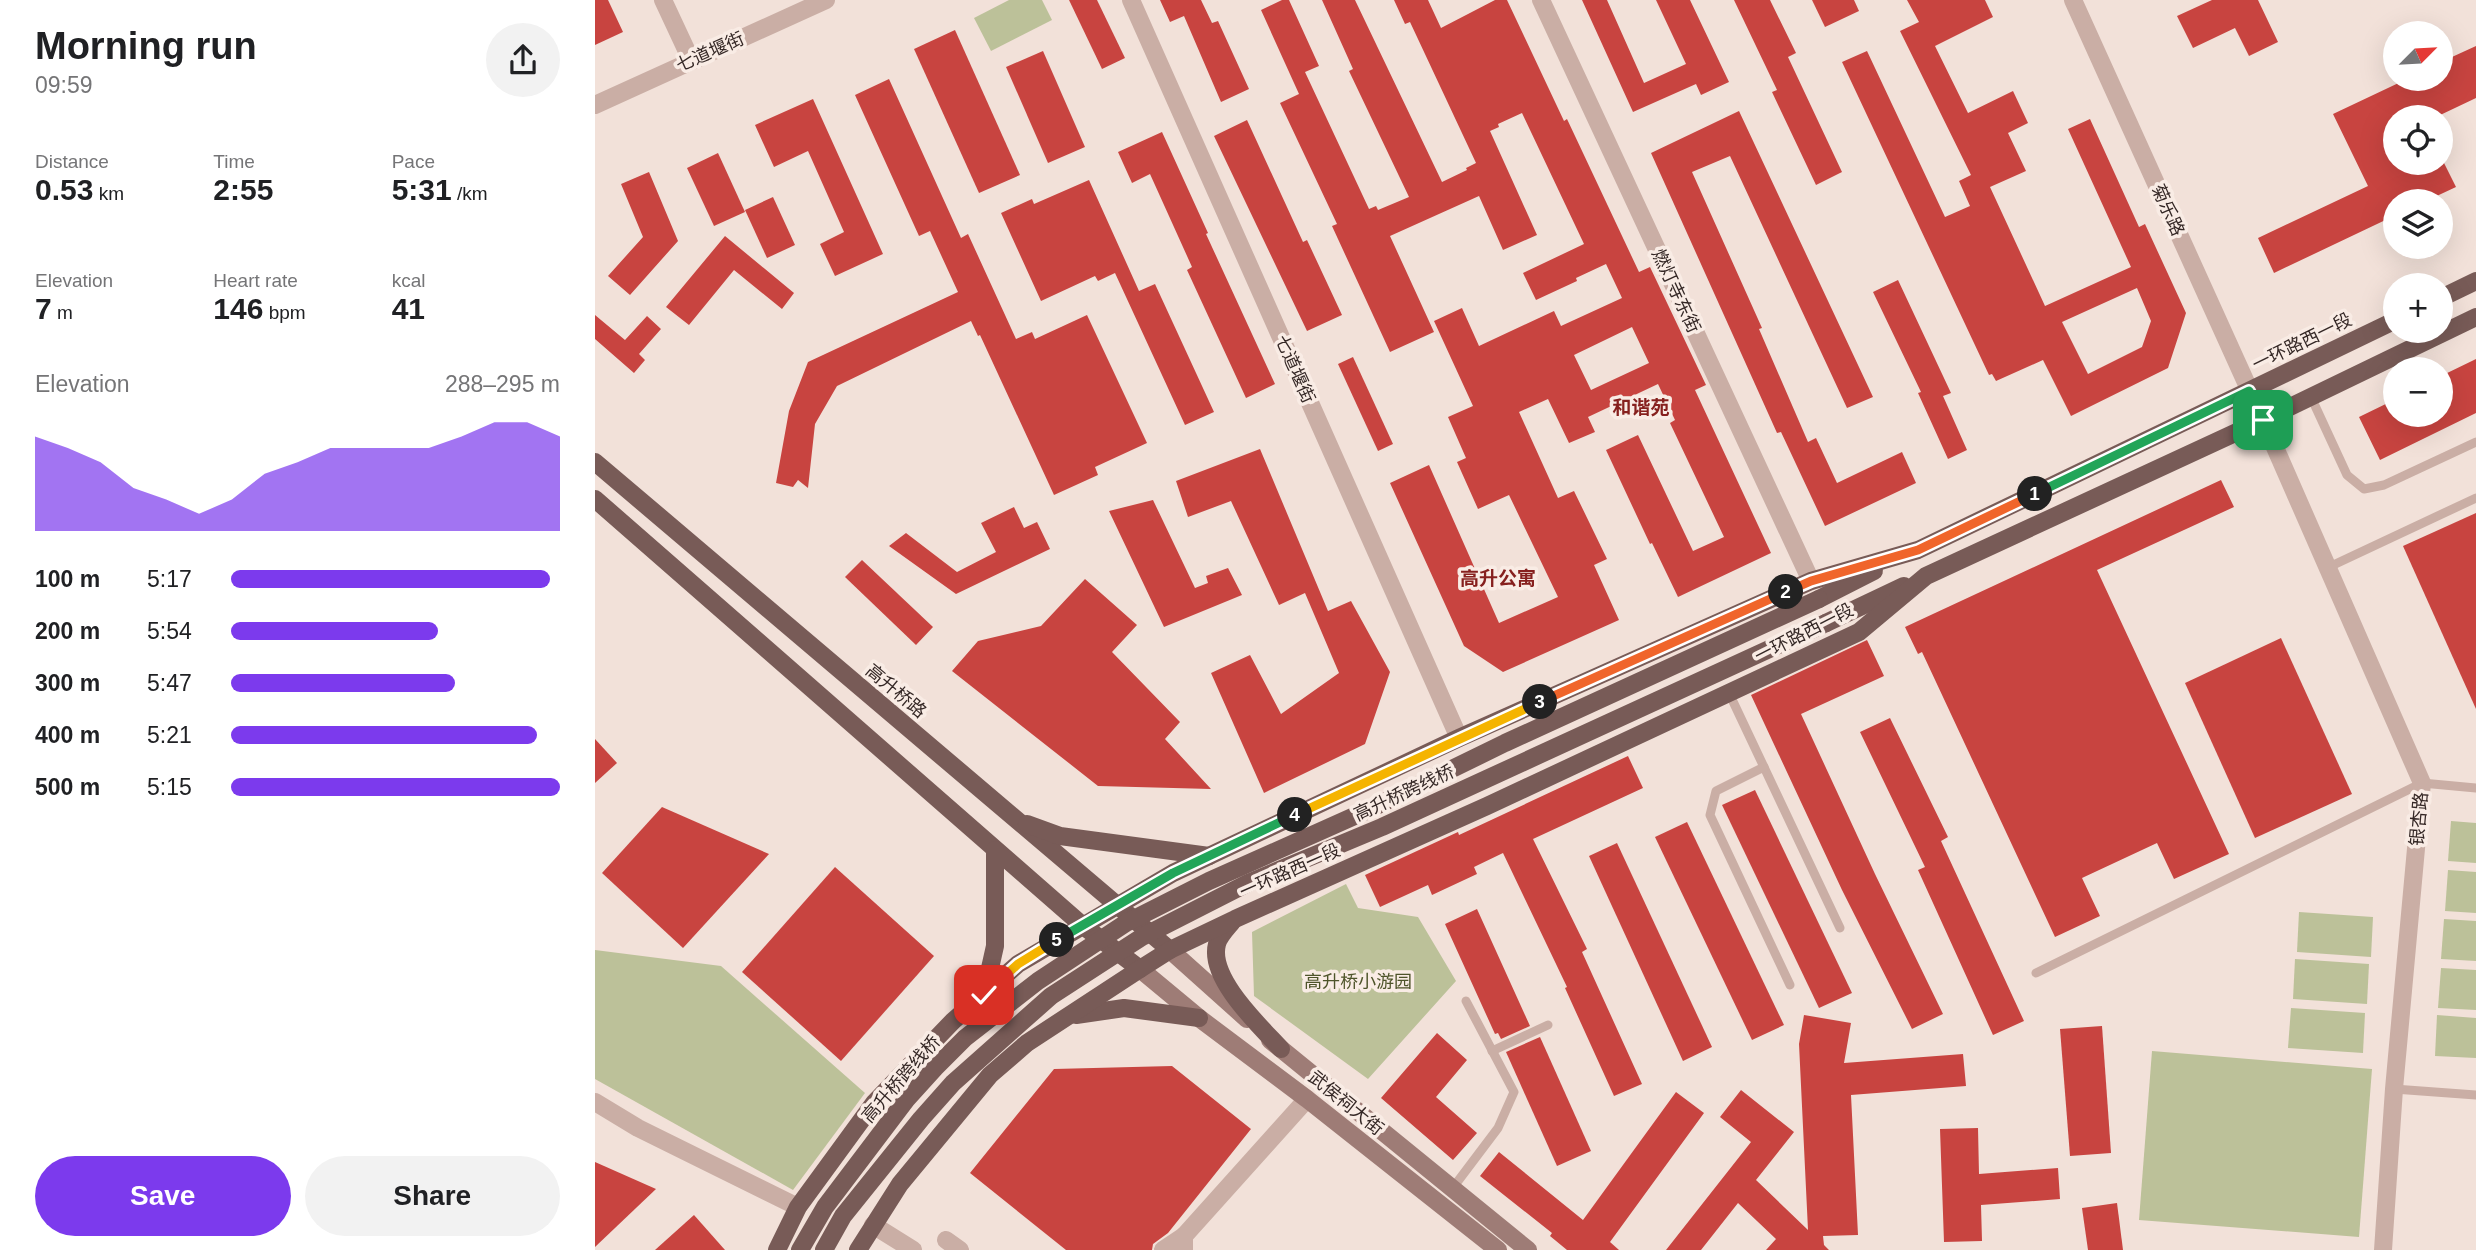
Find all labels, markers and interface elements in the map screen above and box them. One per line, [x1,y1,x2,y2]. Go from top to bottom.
north arrow [2383,21,2453,91]
map controls [2383,21,2453,427]
button: share [486,23,560,97]
text: Morning run [35,25,257,67]
street label: 七道堰街 [673,28,747,76]
text: 09:59 [35,72,93,98]
button: locate [2383,105,2453,175]
text: Distance [35,151,109,172]
text: Time [213,151,255,172]
text: Pace [392,151,435,172]
text: 0.53 [35,173,93,206]
text: 2:55 [213,173,273,206]
text: 5:31 [392,173,452,206]
street label: 菊乐路 [2148,181,2188,239]
text: km [93,183,124,204]
text: /km [452,183,488,204]
button: layers [2383,189,2453,259]
street label: 燃灯寺东街 [1648,246,1704,336]
text: Elevation [35,270,113,291]
text: Heart rate [213,270,298,291]
text: kcal [392,270,425,291]
button: + [2383,273,2453,343]
text: 7 [35,292,52,325]
text: 146 [213,292,263,325]
text: 41 [392,292,425,325]
text: m [52,302,73,323]
text: bpm [263,302,306,323]
street label: 一环路西一段 [2249,309,2355,375]
street label: 七道堰街 [1271,332,1319,406]
button: − [2383,357,2453,427]
text: Elevation [35,371,130,397]
text: 288–295 m [445,371,560,397]
pin [2233,390,2293,450]
district label: 和谐苑 [1612,397,1670,418]
icon: arrive [2244,401,2282,439]
pin: 1 [2017,476,2053,512]
text: 1 [2029,483,2040,504]
text: 100 m [35,566,100,592]
text: 5:17 [147,566,192,592]
district label: 高升公寓 [1460,568,1536,589]
pin: 2 [1769,574,1803,610]
text: 2 [1780,581,1791,602]
street label: 一环路西一段 [1751,600,1857,666]
text: 200 m [35,618,100,644]
text: 5:54 [147,618,192,644]
street label: 高升桥路 [862,660,930,722]
text: 300 m [35,670,100,696]
text: 5:47 [147,670,192,696]
pin: 3 [1523,684,1557,720]
text: 3 [1534,691,1545,712]
text: 400 m [35,722,100,748]
text: 5:21 [147,722,192,748]
street label: 高升桥跨线桥 [1351,761,1457,825]
text: 500 m [35,774,100,800]
text: 5:15 [147,774,192,800]
street label: 银杏路 [2407,791,2431,847]
pin: 4 [1277,798,1313,832]
text: 4 [1289,804,1300,825]
street label: 一环路西一段 [1237,840,1343,902]
pin: 5 [1039,922,1075,958]
text: 5 [1051,929,1062,950]
pin [954,965,1014,1025]
park label: 高升桥小游园 [1304,972,1412,992]
icon: check [965,976,1003,1014]
street label: 高升桥跨线桥 [858,1032,944,1126]
street label: 武侯祠大街 [1305,1067,1387,1139]
button: Save [35,1156,291,1236]
button: Share [305,1156,560,1236]

